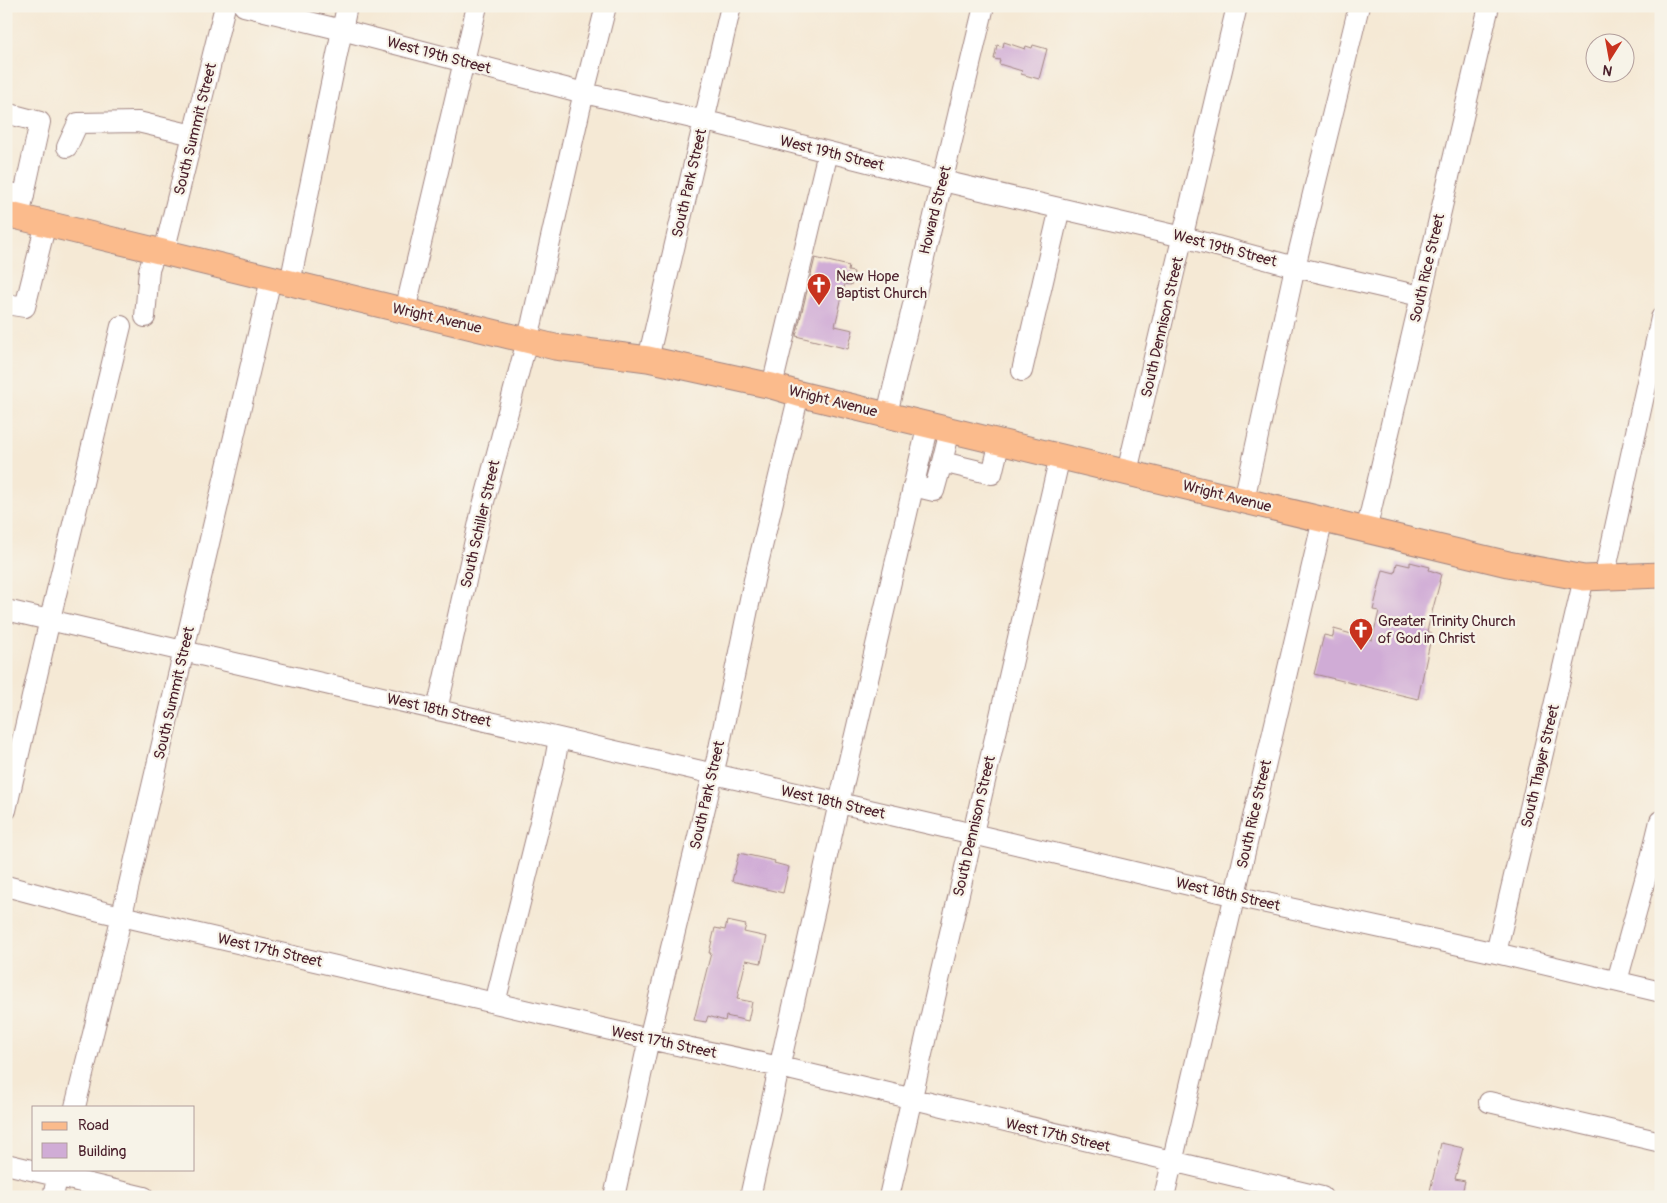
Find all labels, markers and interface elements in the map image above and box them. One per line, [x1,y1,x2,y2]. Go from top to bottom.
street label: West 19th Street [385,32,494,79]
north arrow [1584,32,1634,82]
street label: South Summit Street [170,60,221,197]
text: N [1601,61,1614,80]
street label: South Park Street [668,126,711,239]
street label: West 19th Street [778,131,887,176]
street label: Howard Street [915,163,956,256]
street label: South Rice Street [1406,211,1449,324]
street label: West 19th Street [1171,225,1280,272]
street label: South Dennison Street [1137,254,1188,399]
place label: New Hope Baptist Church [836,267,927,303]
church icon: New Hope Baptist Church [806,272,832,306]
street label: Wright Avenue [390,299,484,338]
street label: Wright Avenue [786,381,880,422]
street label: South Schiller Street [457,457,505,590]
street label: Wright Avenue [1180,476,1274,517]
place label: Greater Trinity Church of God in Christ [1378,612,1515,648]
church icon: Greater Trinity Church of God in Christ [1348,617,1374,651]
street label: South Summit Street [150,624,199,761]
street label: West 18th Street [385,689,494,732]
street label: South Thayer Street [1517,702,1564,830]
street label: South Park Street [686,738,729,851]
street label: South Dennison Street [949,753,1000,898]
street label: South Rice Street [1233,757,1276,870]
street label: West 18th Street [779,781,888,824]
street label: West 18th Street [1174,873,1283,916]
street label: West 17th Street [216,929,325,972]
street label: West 17th Street [610,1022,719,1063]
legend [32,1106,195,1170]
street label: West 17th Street [1004,1114,1113,1157]
text: Road [78,1116,109,1135]
text: Building [78,1142,126,1161]

